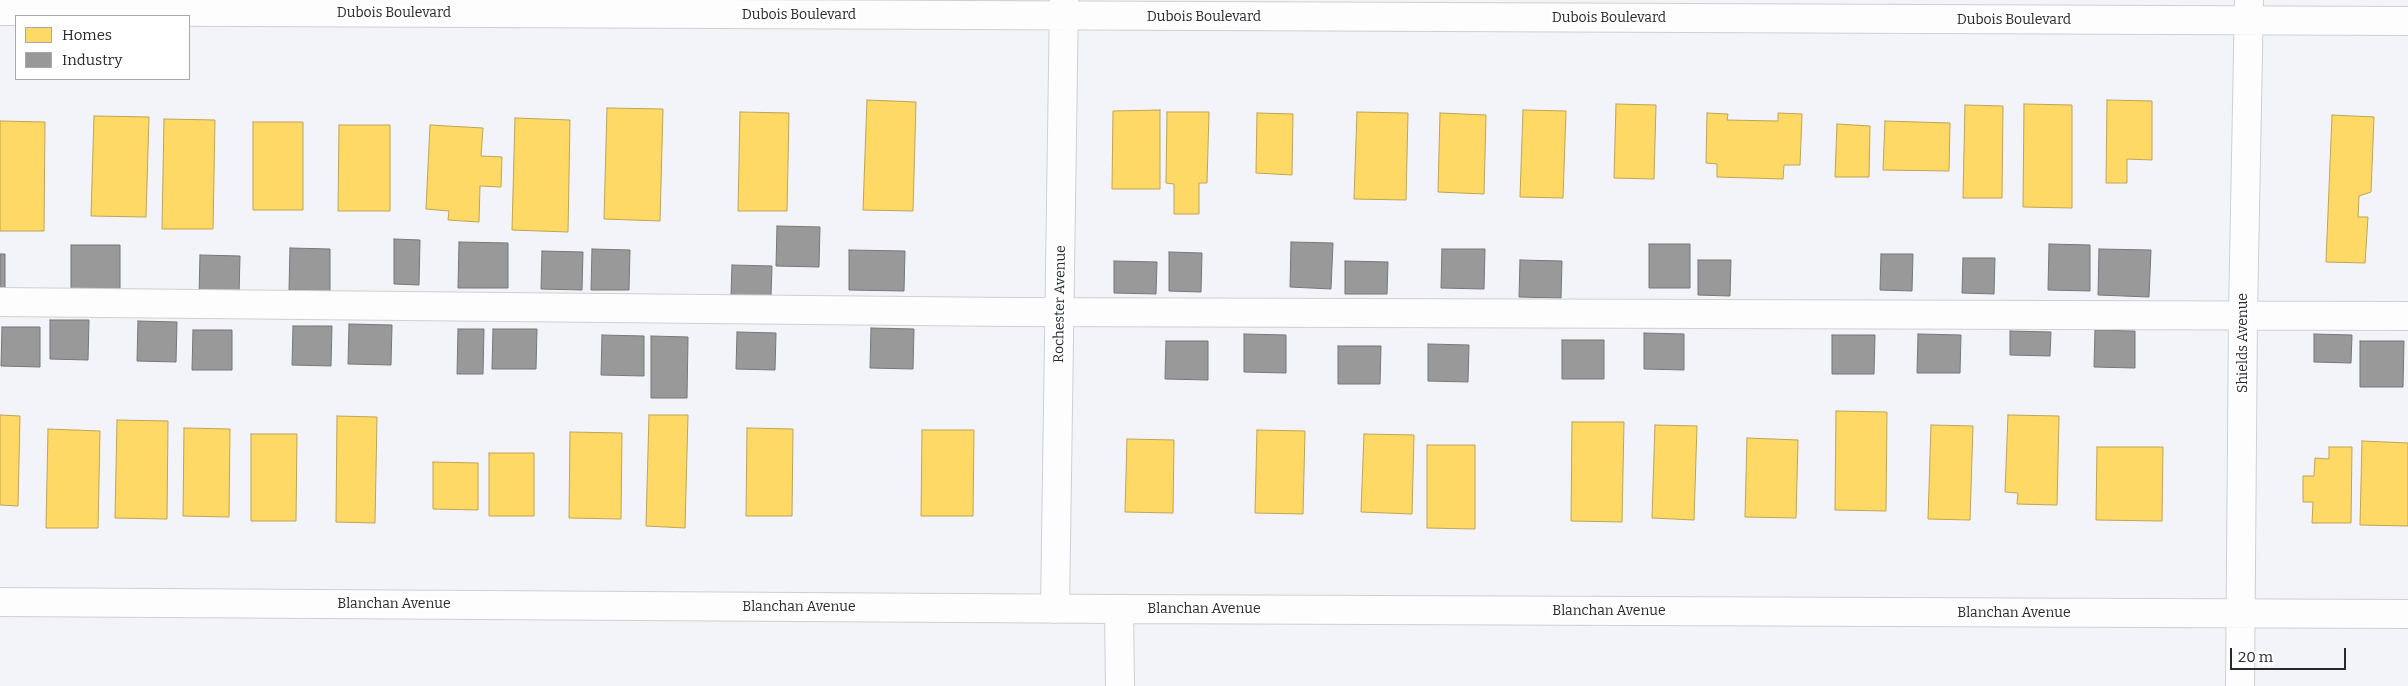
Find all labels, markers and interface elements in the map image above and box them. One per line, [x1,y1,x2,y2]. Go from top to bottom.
street label: Dubois Boulevard [337,5,451,21]
street label: Dubois Boulevard [742,7,856,23]
street label: Dubois Boulevard [1147,9,1261,25]
street label: Dubois Boulevard [1552,10,1666,26]
street label: Dubois Boulevard [1957,12,2071,28]
legend [15,15,190,80]
text: Homes [62,26,112,44]
text: Industry [62,51,122,69]
street label: Rochester Avenue [1051,245,1069,363]
street label: Shields Avenue [2235,293,2251,393]
street label: Blanchan Avenue [337,596,451,612]
street label: Blanchan Avenue [742,599,856,615]
street label: Blanchan Avenue [1147,601,1261,617]
street label: Blanchan Avenue [1552,603,1666,619]
street label: Blanchan Avenue [1957,605,2071,621]
scale bar [2233,638,2349,670]
text: 20 m [2238,648,2273,666]

